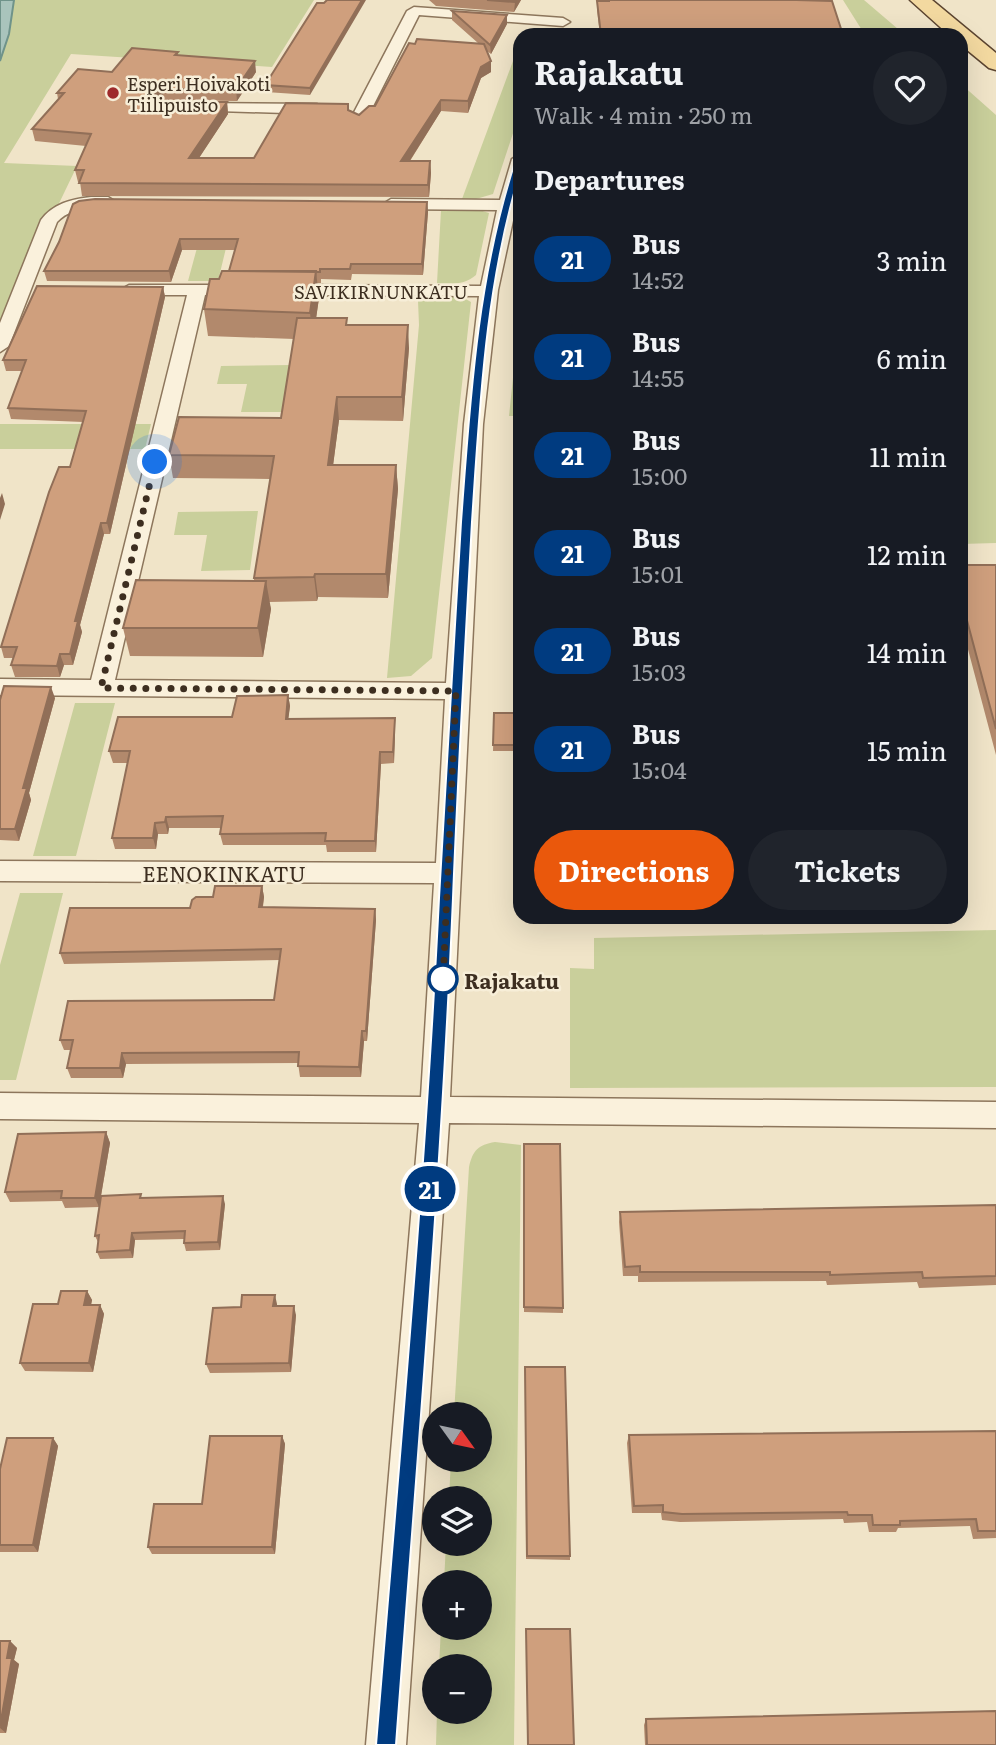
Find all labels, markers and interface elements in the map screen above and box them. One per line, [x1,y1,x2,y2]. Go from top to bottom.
text: Rajakatu [534,46,684,95]
button: heart [873,51,947,125]
place label: Esperi Hoivakoti Tiilipuisto [127,70,270,118]
marker: Esperi Hoivakoti Tiilipuisto [105,85,121,101]
text: Walk · 4 min · 250 m [534,97,753,131]
text: Departures [534,159,685,198]
text: Bus [632,223,680,262]
text: 3 min [877,240,947,279]
text: 21 [561,241,584,276]
text: 14:52 [632,262,684,296]
street label: SAVIKIRNUNKATU [294,278,468,305]
text: Bus [632,321,680,360]
text: 6 min [877,338,947,377]
text: 21 [561,339,584,374]
text: 14:55 [632,360,684,394]
text: Bus [632,419,680,458]
text: 11 min [870,436,947,475]
text: 21 [561,437,584,472]
your location [137,444,172,479]
text: 15:00 [632,458,687,492]
text: Bus [632,517,680,556]
text: 12 min [867,534,947,573]
text: 21 [561,535,584,570]
text: 15:01 [632,556,683,590]
text: Bus [632,615,680,654]
text: 14 min [867,632,947,671]
text: 21 [561,633,584,668]
text: 15:03 [632,654,686,688]
text: Bus [632,713,680,752]
text: 15 min [867,730,947,769]
text: 21 [561,731,584,766]
text: 15:04 [632,752,687,786]
button: Directions [534,830,734,910]
button: Tickets [748,830,947,910]
street label: EENOKINKATU [142,857,306,888]
marker: Rajakatu [428,964,458,994]
place label: Rajakatu [464,964,559,995]
line badge: 21 [398,1166,462,1212]
text: 21 [419,1171,441,1206]
north arrow [422,1402,492,1472]
map controls [422,1402,492,1724]
button: layers [422,1486,492,1556]
button: + [422,1570,492,1640]
button: − [422,1654,492,1724]

